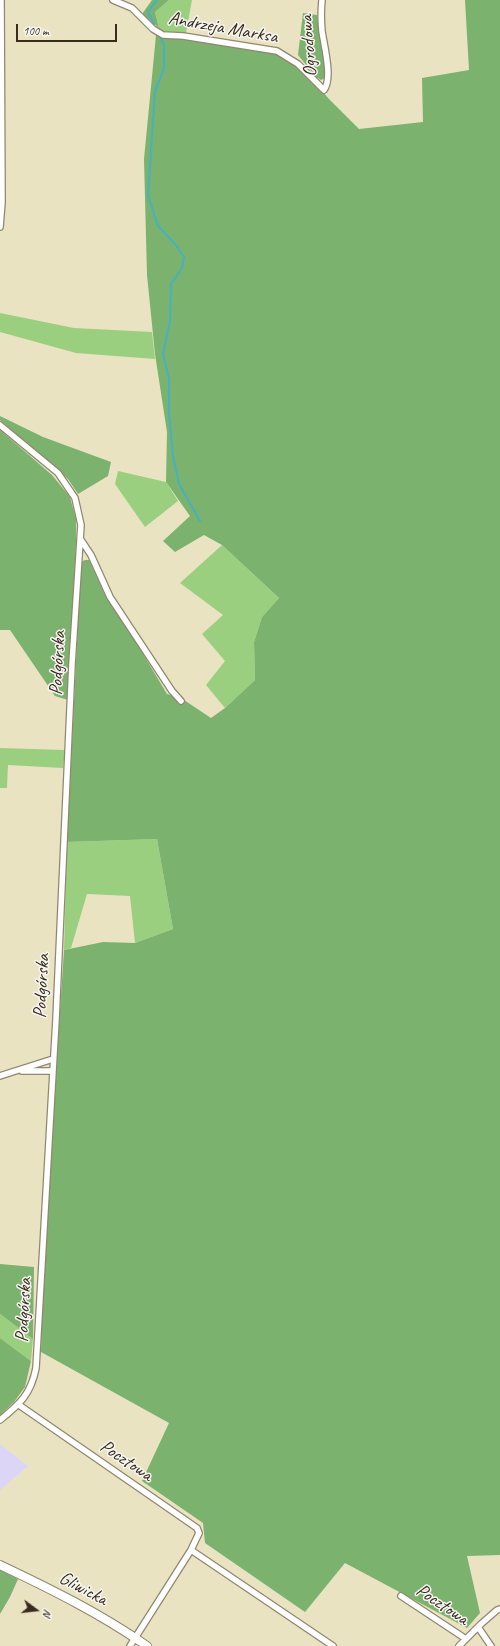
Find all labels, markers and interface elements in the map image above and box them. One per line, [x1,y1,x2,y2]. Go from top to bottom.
street label: Andrzeja Marksa [167,7,279,49]
street label: Ogrodowa [295,14,323,78]
scale bar [18,16,119,42]
text: 100 m [23,23,49,39]
street label: Podgórska [45,630,71,696]
street label: Podgórska [29,953,55,1019]
street label: Podgórska [11,1277,37,1343]
street label: Pocztowa [95,1435,157,1487]
street label: Gliwicka [55,1567,111,1611]
street label: Pocztowa [411,1579,473,1631]
north arrow [16,1590,56,1630]
text: N [40,1608,55,1618]

